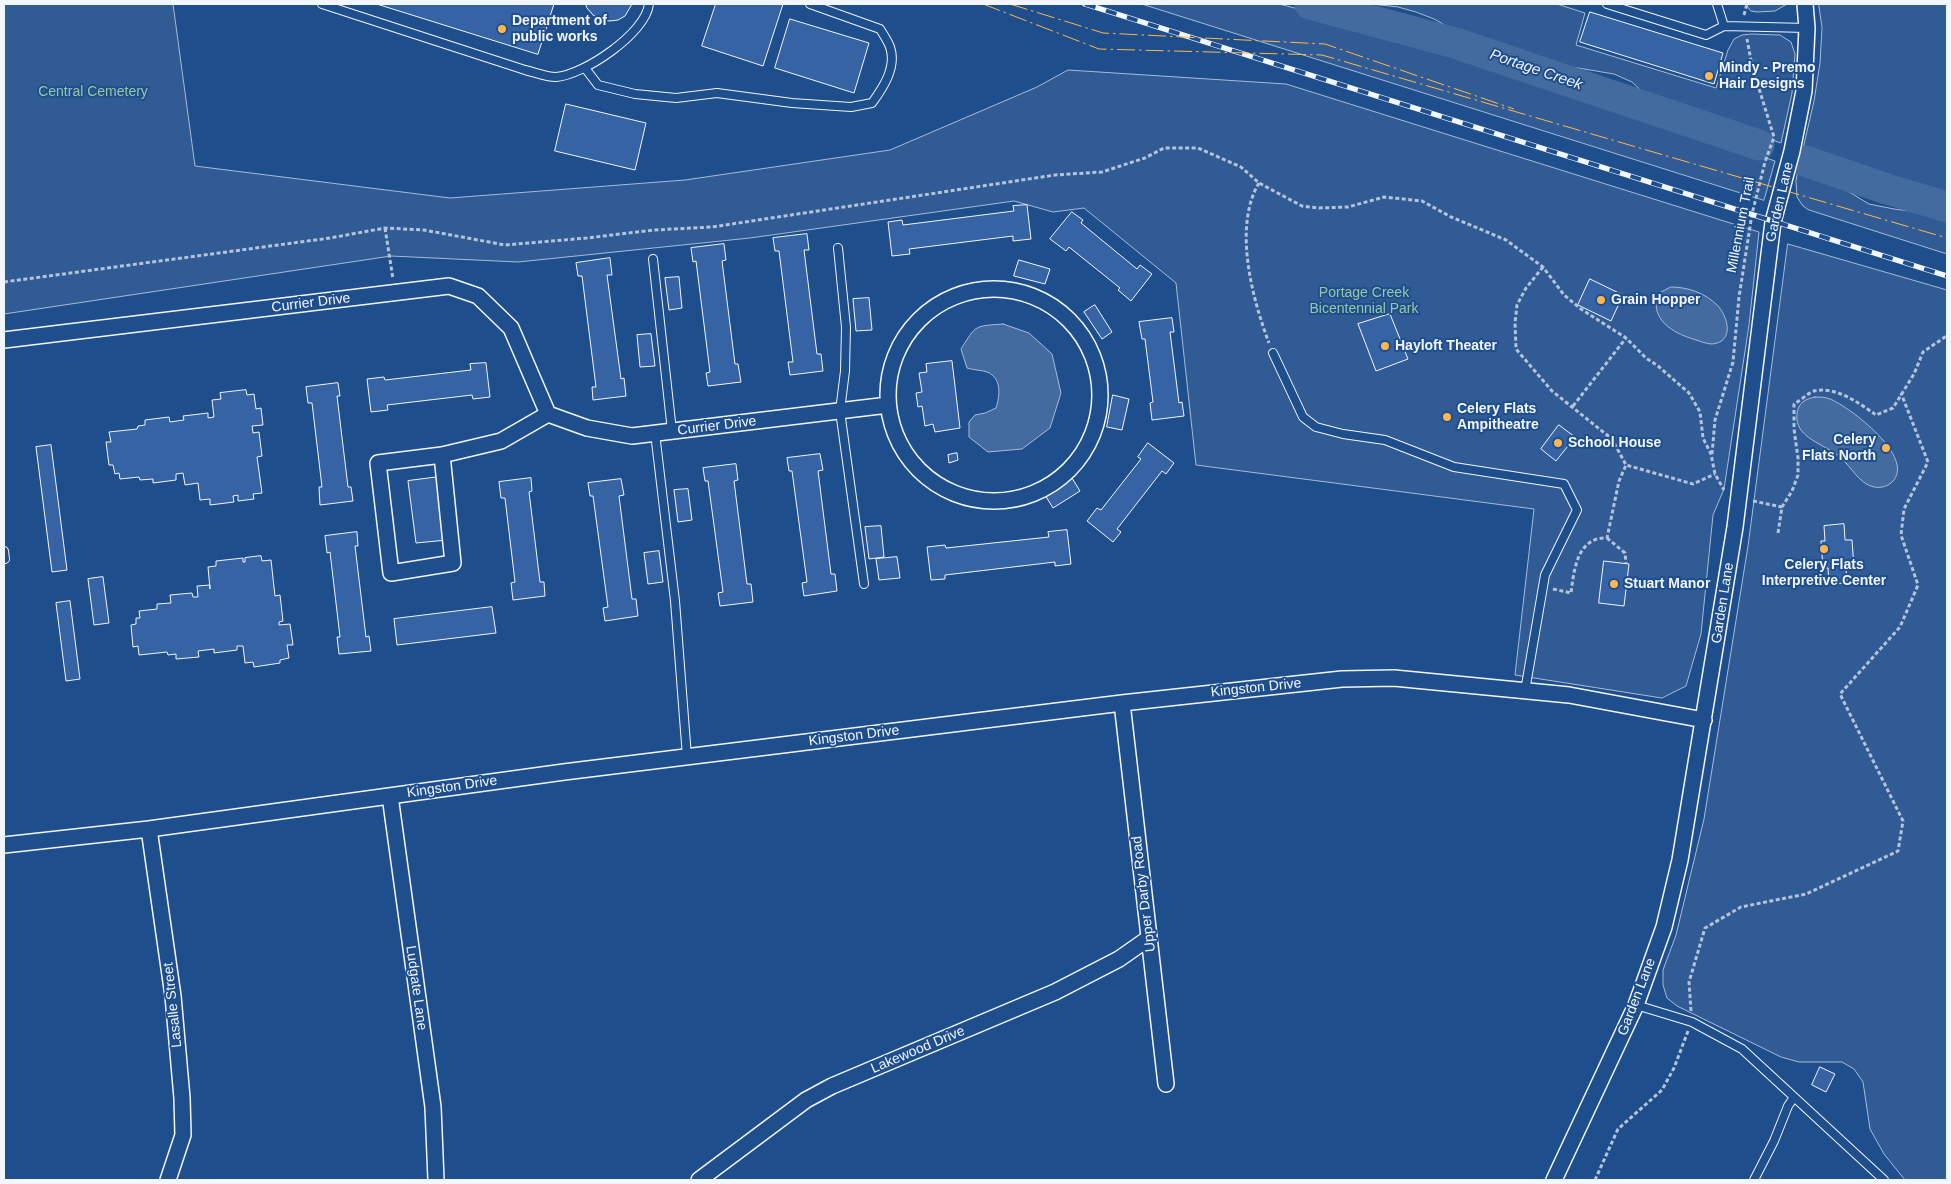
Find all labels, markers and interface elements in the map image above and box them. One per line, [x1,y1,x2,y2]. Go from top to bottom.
place label: Department of public works [512,13,607,46]
marker: Department of public works [496,23,508,35]
water label: Portage Creek [1487,46,1585,94]
place label: Mindy - Premo Hair Designs [1719,60,1815,92]
marker: Mindy - Premo Hair Designs [1703,70,1715,82]
park label: Central Cemetery [38,84,148,100]
street label: Garden Lane [1763,160,1797,244]
street label: Millennium Trail [1723,176,1759,274]
park label: Portage Creek Bicentennial Park [1310,285,1418,318]
street label: Currier Drive [271,290,351,316]
place label: Grain Hopper [1611,292,1700,308]
marker: Grain Hopper [1595,294,1607,306]
place label: Hayloft Theater [1395,338,1497,354]
marker: Hayloft Theater [1379,340,1391,352]
place label: Celery Flats Ampitheatre [1457,401,1539,434]
marker: Celery Flats Ampitheatre [1441,411,1453,423]
street label: Currier Drive [677,413,757,439]
place label: Celery Flats North [1802,432,1876,464]
place label: School House [1568,435,1661,451]
marker: School House [1552,437,1564,449]
marker: Celery Flats North [1880,442,1892,454]
marker: Celery Flats Interpretive Center [1818,543,1830,555]
place label: Celery Flats Interpretive Center [1762,557,1886,590]
street label: Garden Lane [1708,561,1738,645]
place label: Stuart Manor [1624,576,1710,592]
marker: Stuart Manor [1608,578,1620,590]
street label: Kingston Drive [1210,675,1302,701]
street label: Kingston Drive [808,722,900,750]
street label: Kingston Drive [406,772,498,802]
street label: Upper Darby Road [1129,835,1159,953]
street label: Ludgate Lane [402,944,430,1032]
street label: Garden Lane [1615,956,1659,1038]
street label: Lasalle Street [160,962,186,1048]
street label: Lakewood Drive [869,1023,967,1077]

